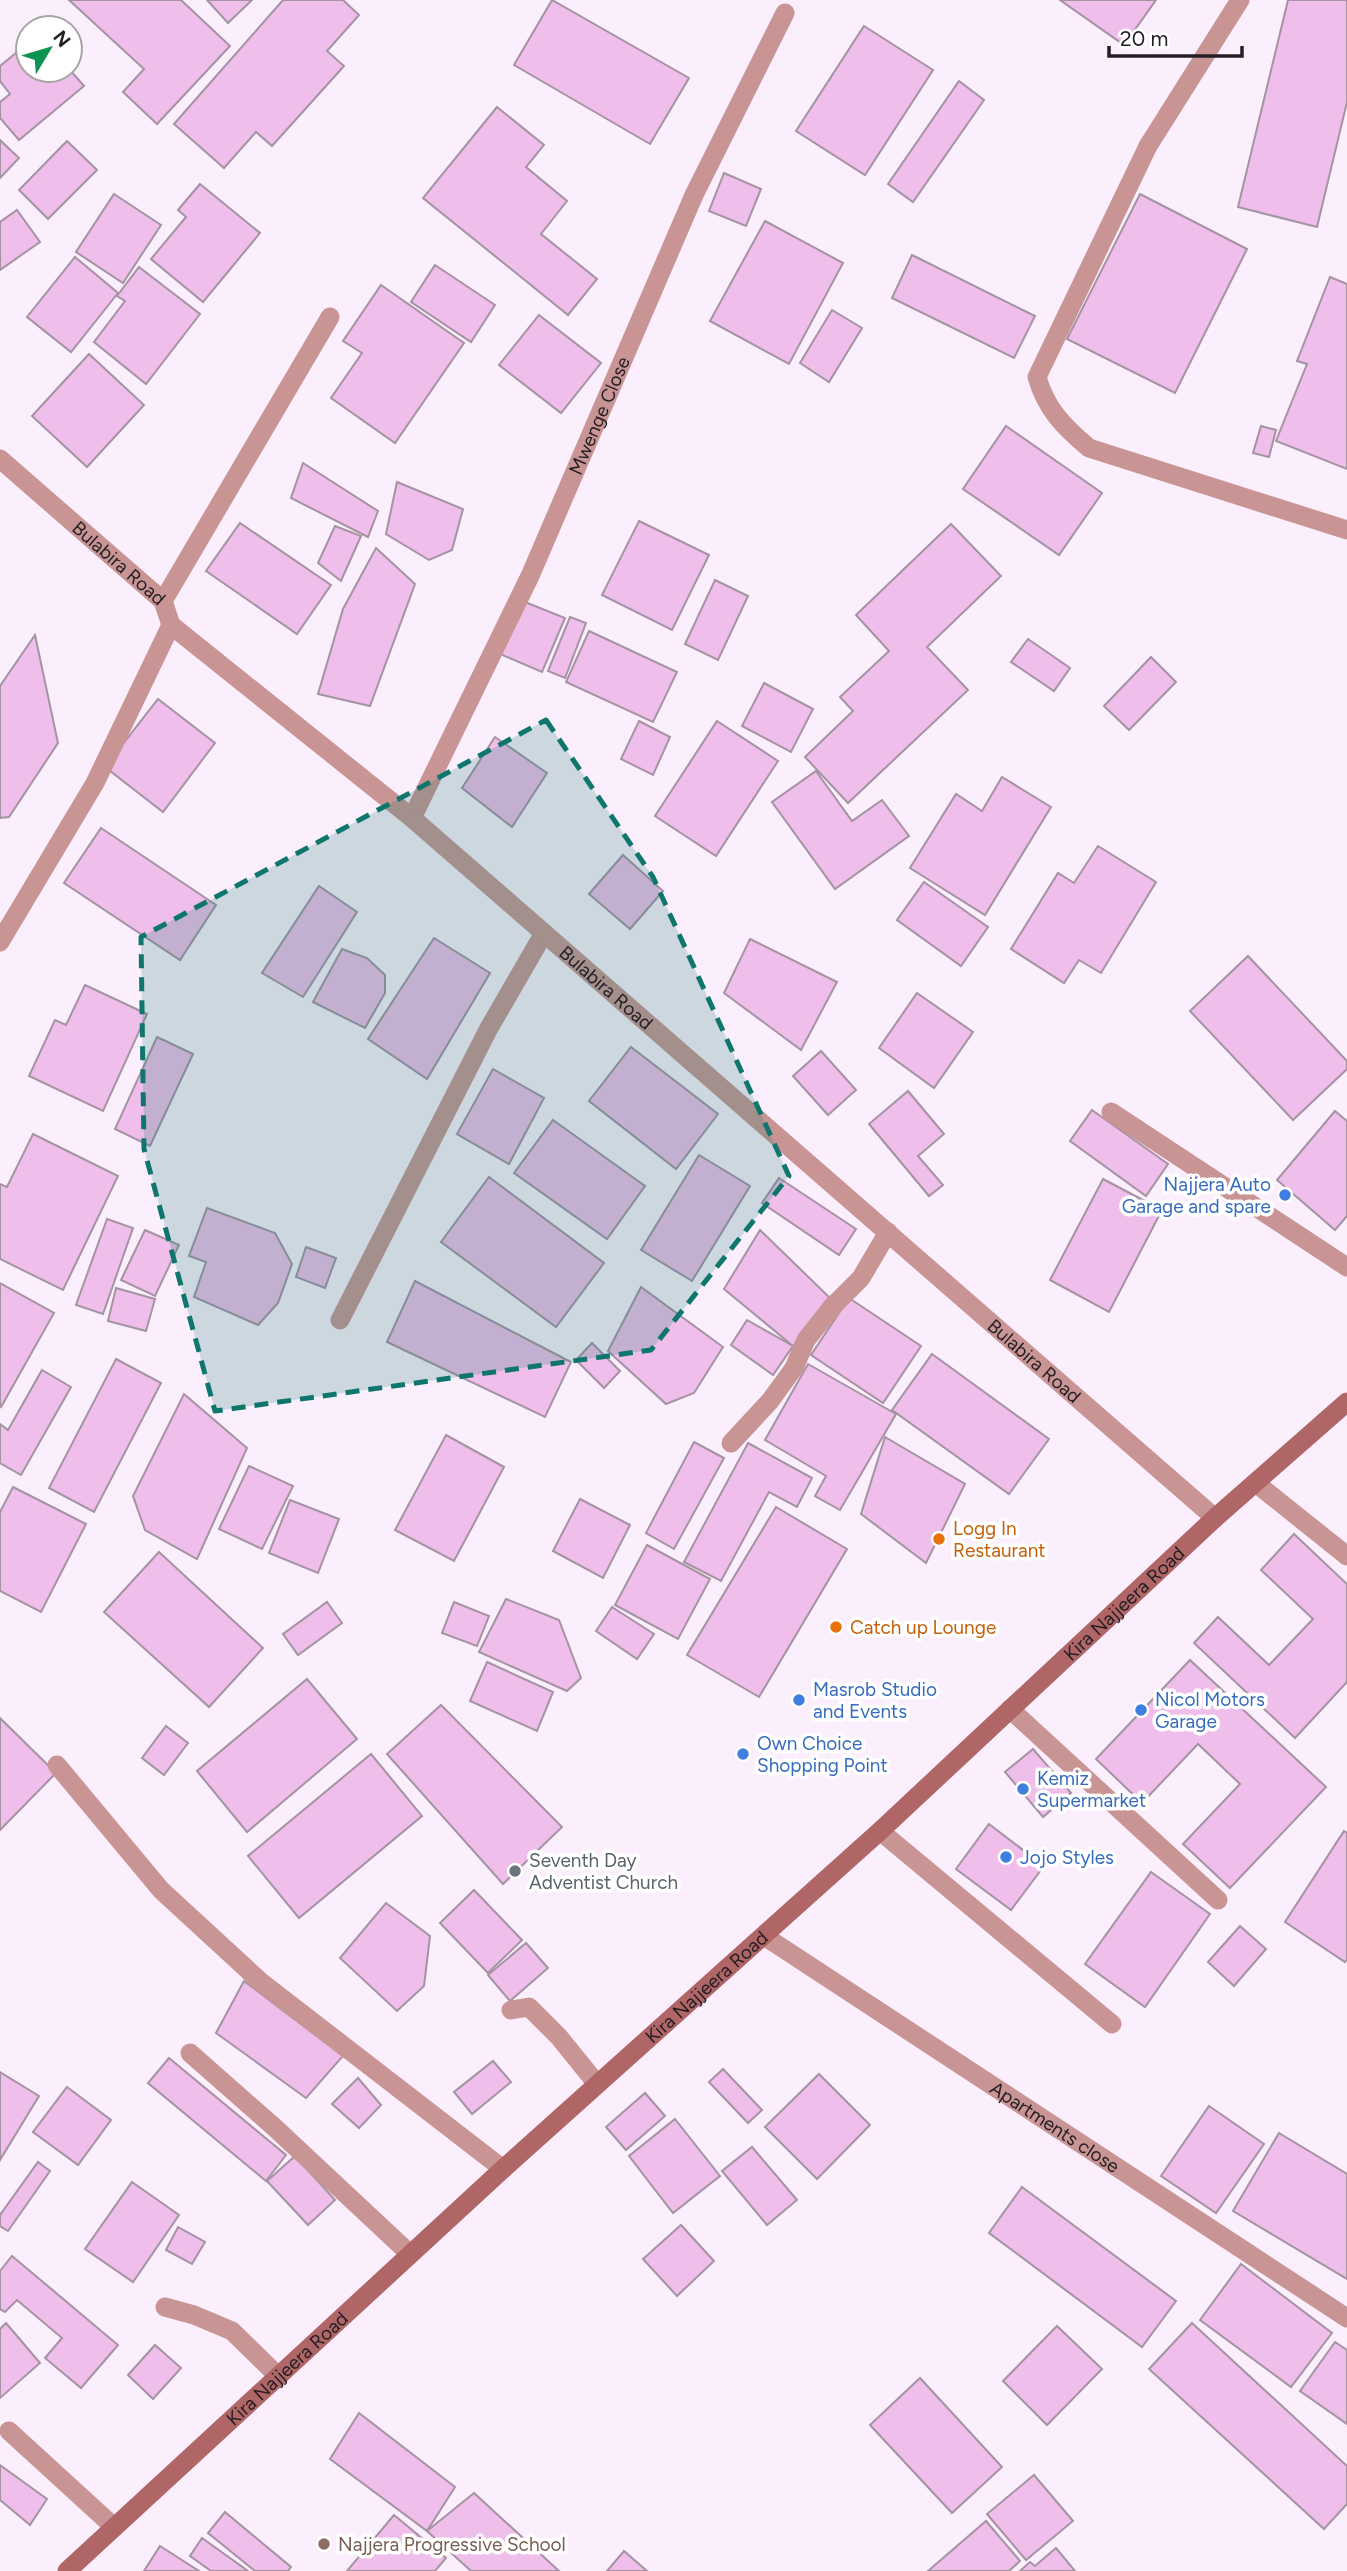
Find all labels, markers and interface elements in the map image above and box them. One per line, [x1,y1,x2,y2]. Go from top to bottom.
north arrow [14,14,84,84]
scale bar [1109,14,1242,58]
text: N [48,26,76,52]
text: 20 m [1120,26,1168,51]
street label: Mwenge Close [564,353,635,478]
street label: Bulabira Road [67,516,170,610]
street label: Bulabira Road [555,941,657,1035]
place label: Najjera Auto Garage and spare [1122,1173,1271,1218]
marker: Najjera Auto Garage and spare [1277,1187,1293,1203]
street label: Bulabira Road [983,1314,1086,1408]
place label: Logg In Restaurant [953,1517,1045,1562]
marker: Logg In Restaurant [931,1531,947,1547]
street label: Kira Najjeera Road [1059,1542,1189,1666]
place label: Catch up Lounge [850,1616,996,1639]
marker: Catch up Lounge [828,1619,844,1635]
place label: Masrob Studio and Events [813,1678,937,1723]
place label: Nicol Motors Garage [1155,1688,1265,1733]
marker: Masrob Studio and Events [791,1692,807,1708]
marker: Nicol Motors Garage [1133,1702,1149,1718]
place label: Own Choice Shopping Point [757,1732,888,1777]
marker: Own Choice Shopping Point [735,1746,751,1762]
place label: Kemiz Supermarket [1037,1767,1146,1812]
marker: Kemiz Supermarket [1015,1781,1031,1797]
place label: Jojo Styles [1020,1846,1114,1869]
place label: Seventh Day Adventist Church [529,1849,678,1894]
marker: Jojo Styles [998,1849,1014,1865]
marker: Seventh Day Adventist Church [507,1863,523,1879]
street label: Kira Najjeera Road [640,1926,773,2048]
street label: Apartments close [986,2076,1124,2178]
street label: Kira Najjeera Road [222,2307,353,2430]
place label: Najjera Progressive School [338,2533,566,2556]
marker: Najjera Progressive School [316,2536,332,2552]

